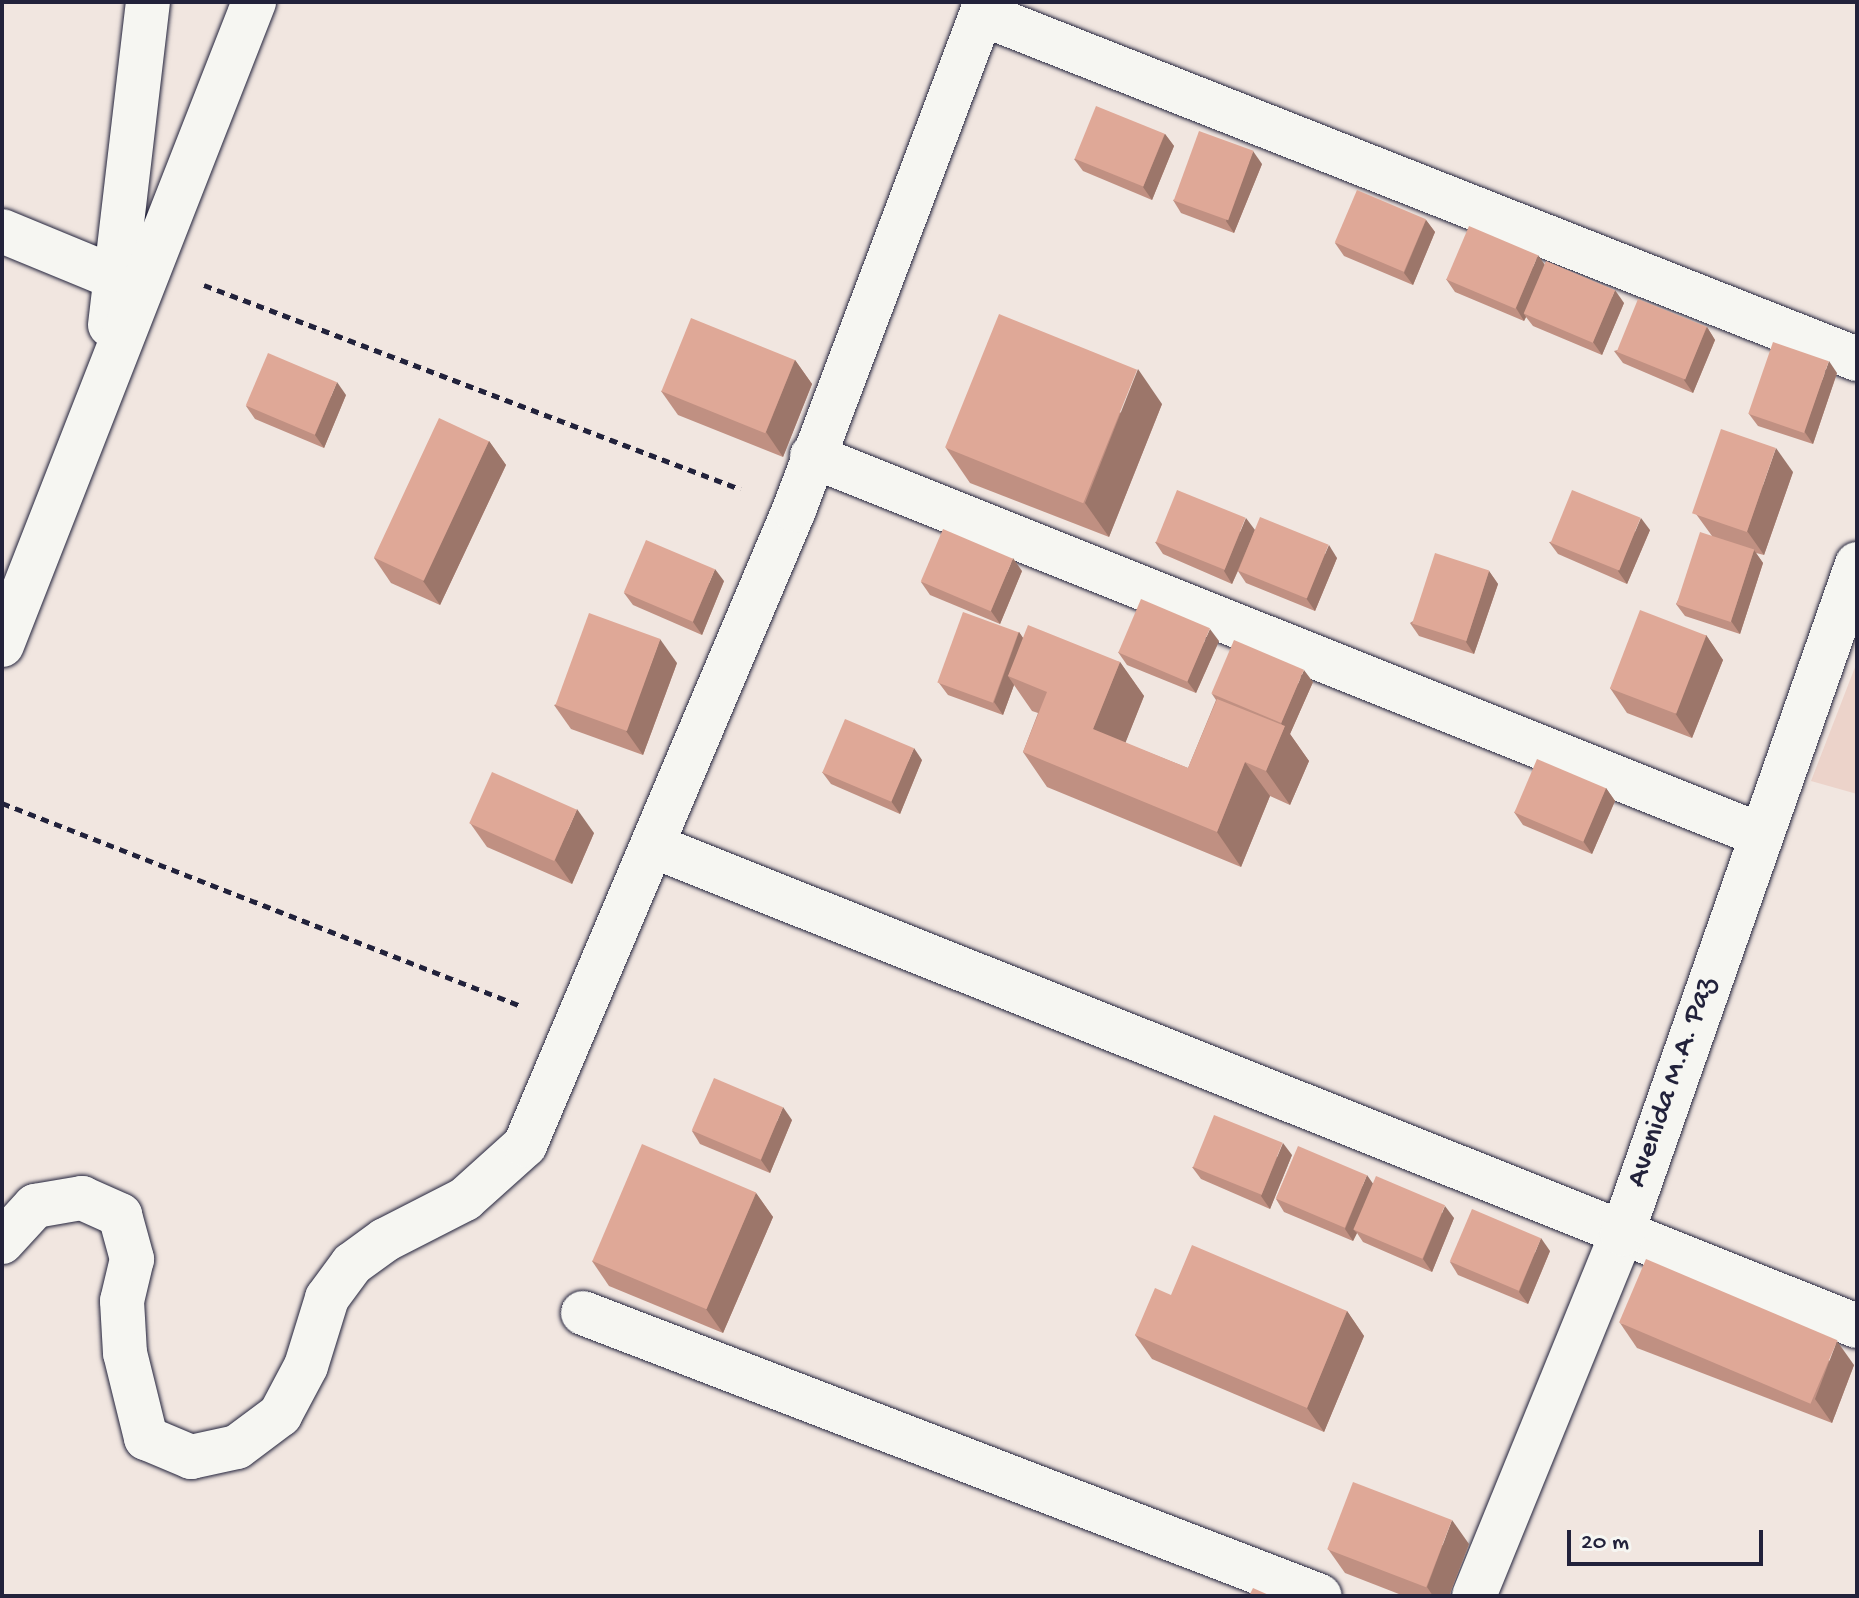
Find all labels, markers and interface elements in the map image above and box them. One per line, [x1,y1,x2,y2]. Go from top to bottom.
street label: Avenida M.A. Paz [1620,973,1726,1193]
scale bar [1571,1514,1767,1564]
text: 20 m [1581,1529,1629,1558]

